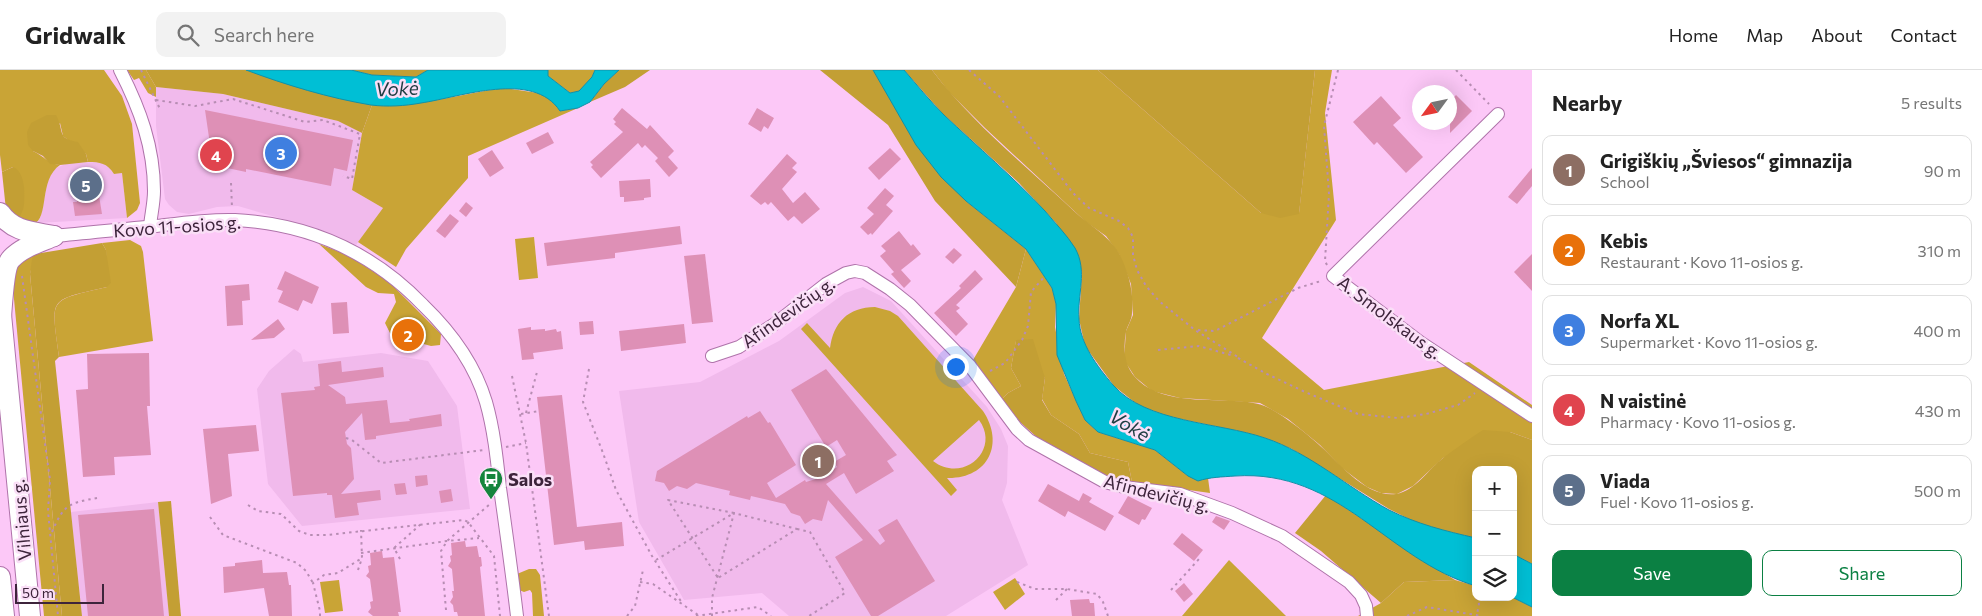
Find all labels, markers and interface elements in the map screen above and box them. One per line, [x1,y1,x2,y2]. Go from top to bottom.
search box [156,12,506,57]
text: Gridwalk [25,20,126,49]
icon: search [174,21,202,49]
text: Search here [214,23,314,46]
text: Home [1669,24,1718,46]
text: Map [1746,24,1783,46]
text: About [1811,24,1863,46]
text: Contact [1891,24,1957,46]
water label: Vokė [375,75,419,101]
north arrow [1412,85,1457,130]
text: Nearby [1552,90,1622,115]
text: 5 results [1901,93,1962,112]
pin: 3 [265,134,297,172]
pin: 4 [200,136,232,174]
text: Grigiškių „Šviesos“ gimnazija [1600,149,1852,172]
text: 1 [1565,161,1573,180]
text: 90 m [1924,161,1961,180]
pin: 5 [70,166,102,204]
text: School [1600,172,1650,191]
street label: Kovo 11-osios g. [113,211,241,241]
text: Kebis [1600,229,1648,252]
text: 2 [1564,241,1574,260]
text: 310 m [1918,241,1961,260]
text: Restaurant · Kovo 11-osios g. [1600,252,1803,271]
street label: A. Smolskaus g. [1334,271,1446,363]
street label: Afindevičių g. [737,272,839,352]
text: Norfa XL [1600,309,1679,332]
pin: 2 [392,316,424,354]
text: 3 [1564,321,1574,340]
text: 400 m [1913,321,1961,340]
text: Supermarket · Kovo 11-osios g. [1600,332,1818,351]
your location [943,354,969,380]
text: N vaistinė [1600,389,1686,412]
text: 4 [1564,401,1574,420]
text: 430 m [1915,401,1961,420]
water label: Vokė [1106,404,1154,446]
text: Pharmacy · Kovo 11-osios g. [1600,412,1796,431]
pin: 1 [802,442,834,480]
bus stop icon: Salos [478,466,504,500]
map controls [1472,466,1517,601]
button: + [1472,466,1517,511]
place label: Salos [508,468,552,490]
street label: Afindevičių g. [1102,469,1212,517]
text: Viada [1600,469,1650,492]
street label: Vilniaus g. [6,478,36,562]
text: 5 [1564,481,1574,500]
text: 500 m [1914,481,1961,500]
text: Fuel · Kovo 11-osios g. [1600,492,1754,511]
button: − [1472,511,1517,556]
button: Save [1552,550,1752,596]
button: Share [1762,550,1962,596]
button: layers [1472,556,1517,601]
scale bar [15,581,104,604]
text: 50 m [22,584,54,601]

